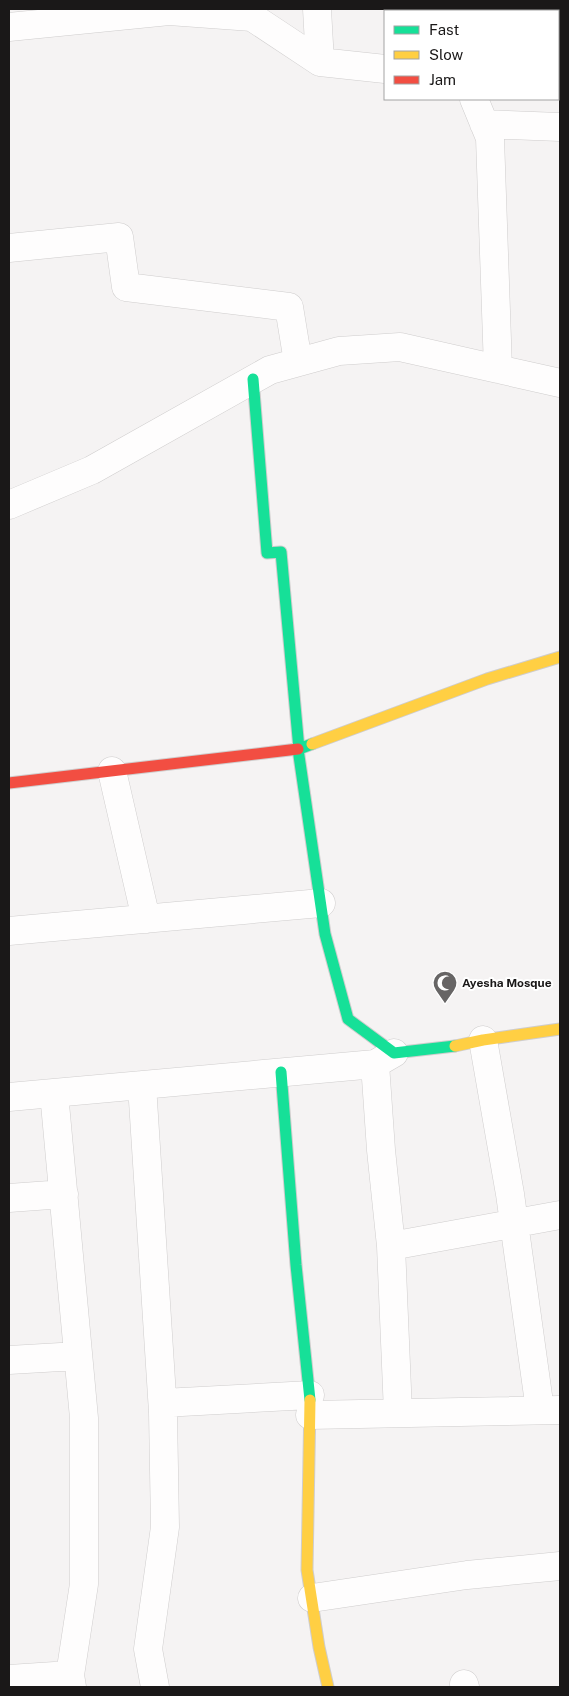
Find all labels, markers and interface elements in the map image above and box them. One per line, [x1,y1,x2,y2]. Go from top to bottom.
legend [384,10,559,100]
text: Fast [429,21,459,38]
text: Slow [429,46,464,63]
text: Jam [429,71,456,88]
mosque icon: Ayesha Mosque [432,970,458,1004]
place label: Ayesha Mosque [462,976,552,990]

